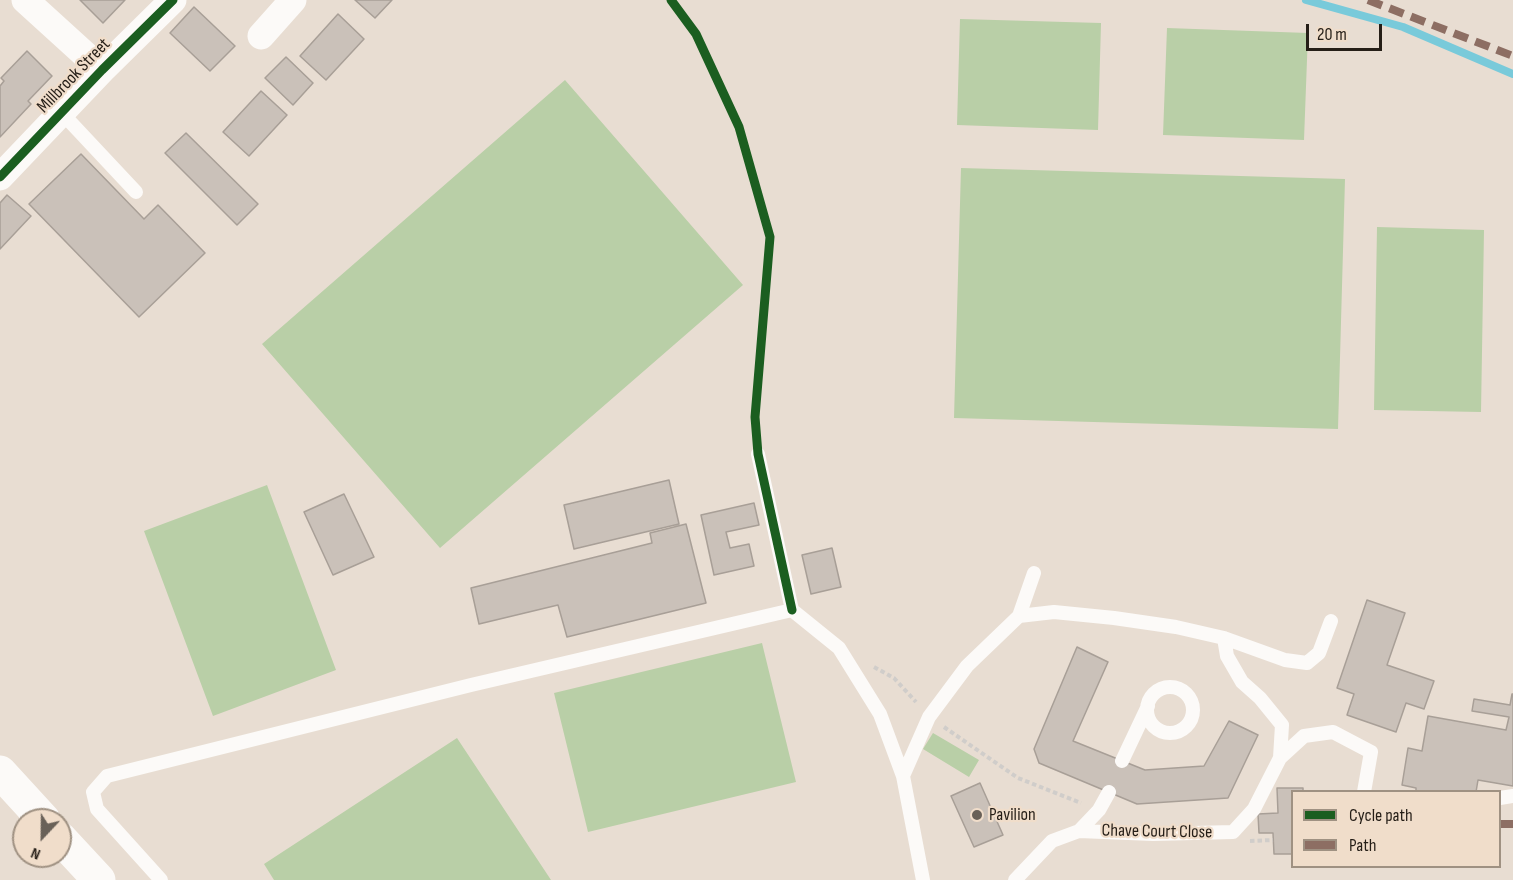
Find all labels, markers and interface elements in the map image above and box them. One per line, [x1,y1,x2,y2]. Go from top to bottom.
scale bar [1309,12,1386,50]
text: 20 m [1317,24,1347,45]
street label: Millbrook Street [33,34,115,118]
legend [1291,790,1501,868]
place label: Pavilion [989,804,1036,826]
text: Cycle path [1349,805,1413,826]
north arrow [12,808,72,868]
marker: Pavilion [970,808,984,822]
street label: Chave Court Close [1101,820,1213,844]
text: Path [1349,835,1377,856]
text: N [28,843,43,864]

